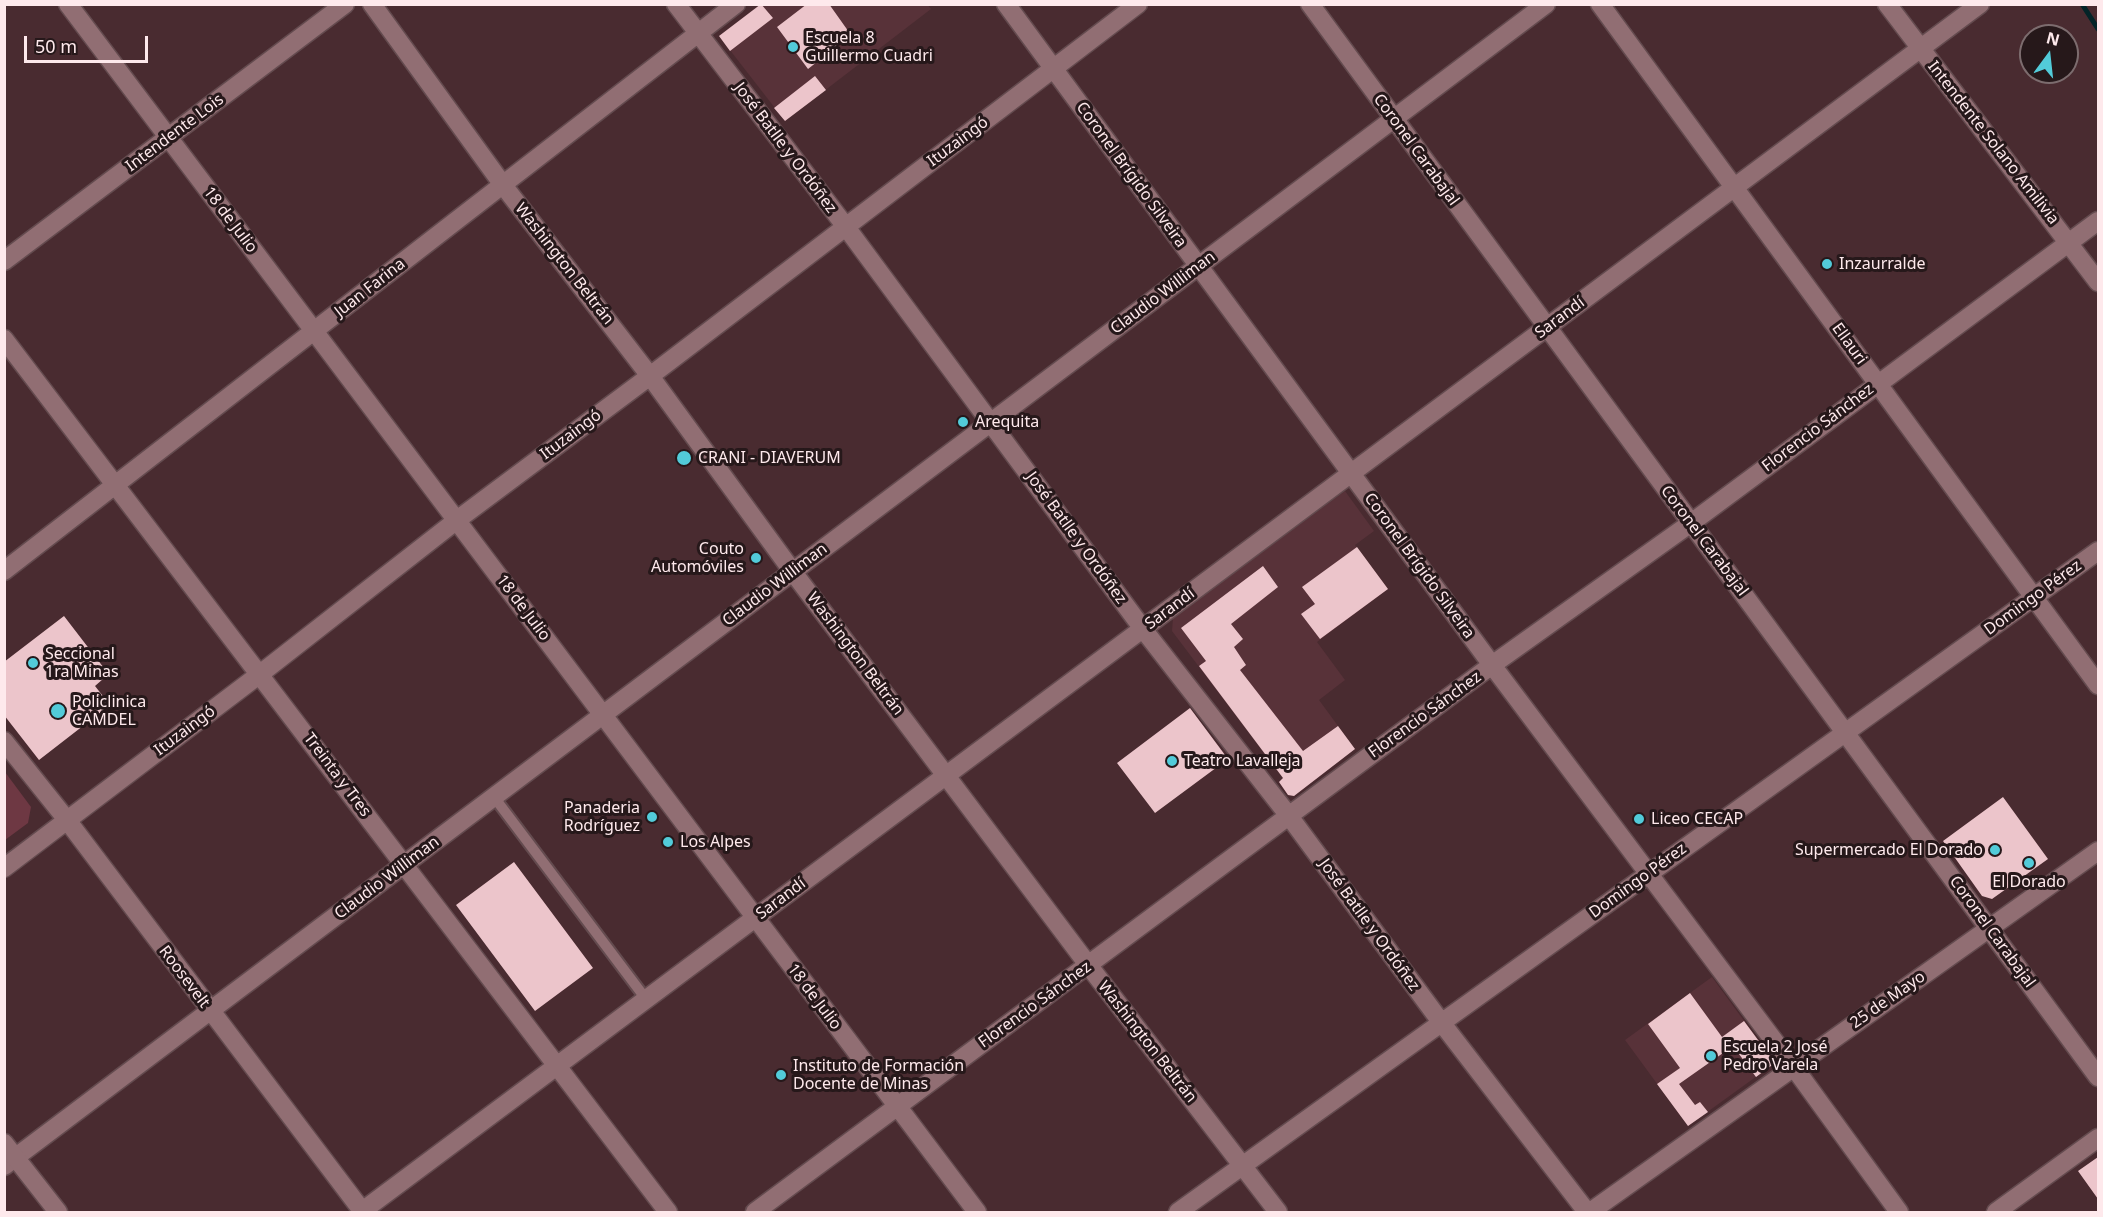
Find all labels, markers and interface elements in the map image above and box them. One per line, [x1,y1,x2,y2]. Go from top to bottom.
scale bar [27,24,152,62]
north arrow [2019,24,2079,84]
text: N [2044,26,2062,51]
place label: Escuela 8 Guillermo Cuadri [805,28,933,66]
text: 50 m [35,34,77,58]
marker: Escuela 8 Guillermo Cuadri [786,40,800,54]
street label: Intendente Solano Amilivia [1923,58,2063,228]
street label: José Batlle y Ordóñez [730,79,840,217]
street label: Intendente Lois [122,90,228,176]
street label: Coronel Carabajal [1369,90,1463,210]
street label: Coronel Brígido Silveira [1072,98,1190,252]
street label: Ituzaingó [924,113,992,171]
street label: 18 de Julio [199,183,261,257]
street label: Washington Beltrán [511,199,617,329]
street label: Claudio Williman [1107,247,1219,339]
place label: Inzaurralde [1839,254,1926,274]
street label: Juan Farina [331,255,409,321]
marker: Inzaurralde [1820,257,1834,271]
street label: Sarandí [1532,293,1588,343]
street label: Ellauri [1827,319,1871,369]
street label: Florencio Sánchez [1758,380,1878,476]
street label: Ituzaingó [537,406,605,464]
place label: Arequita [975,412,1039,432]
marker: Arequita [956,415,970,429]
place label: CRANI - DIAVERUM [698,448,841,468]
marker: CRANI - DIAVERUM [675,449,693,467]
street label: José Batlle y Ordóñez [1022,468,1130,608]
street label: Coronel Carabajal [1656,482,1752,600]
street label: Coronel Brígido Silveira [1360,489,1478,643]
place label: Couto Automóviles [651,539,744,577]
street label: Claudio Williman [719,539,831,631]
marker: Couto Automóviles [749,551,763,565]
street label: Domingo Pérez [1981,556,2085,640]
street label: 18 de Julio [492,571,554,645]
street label: Sarandí [1142,584,1198,634]
street label: Washington Beltrán [803,589,907,719]
place label: Seccional 1ra Minas [45,644,119,682]
marker: Seccional 1ra Minas [26,656,40,670]
street label: Florencio Sánchez [1365,668,1485,762]
place label: Policlinica CAMDEL [72,692,146,730]
marker: Policlinica CAMDEL [49,702,67,720]
street label: Ituzaingó [151,702,219,760]
street label: Treinta y Tres [299,729,375,821]
place label: Teatro Lavalleja [1184,751,1301,771]
marker: Teatro Lavalleja [1165,754,1179,768]
place label: Panaderia Rodríguez [564,798,640,836]
place label: Liceo CECAP [1651,809,1743,829]
marker: Panaderia Rodríguez [645,810,659,824]
marker: Liceo CECAP [1632,812,1646,826]
street label: Claudio Williman [331,832,443,924]
place label: Los Alpes [680,832,751,852]
marker: Los Alpes [661,835,675,849]
street label: Domingo Pérez [1586,839,1690,923]
place label: Supermercado El Dorado [1795,840,1983,860]
marker: Supermercado El Dorado [1988,843,2002,857]
street label: José Batlle y Ordóñez [1315,855,1423,995]
marker: El Dorado [2022,856,2036,870]
street label: Coronel Carabajal [1945,872,2039,992]
place label: El Dorado [1992,872,2066,892]
street label: Sarandí [753,874,809,924]
street label: Roosevelt [154,942,214,1012]
street label: Florencio Sánchez [975,958,1095,1052]
street label: 18 de Julio [783,960,845,1034]
street label: 25 de Mayo [1847,967,1929,1033]
street label: Washington Beltrán [1094,977,1200,1107]
place label: Escuela 2 José Pedro Varela [1723,1037,1827,1075]
marker: Escuela 2 José Pedro Varela [1704,1049,1718,1063]
place label: Instituto de Formación Docente de Minas [793,1056,964,1094]
marker: Instituto de Formación Docente de Minas [774,1068,788,1082]

